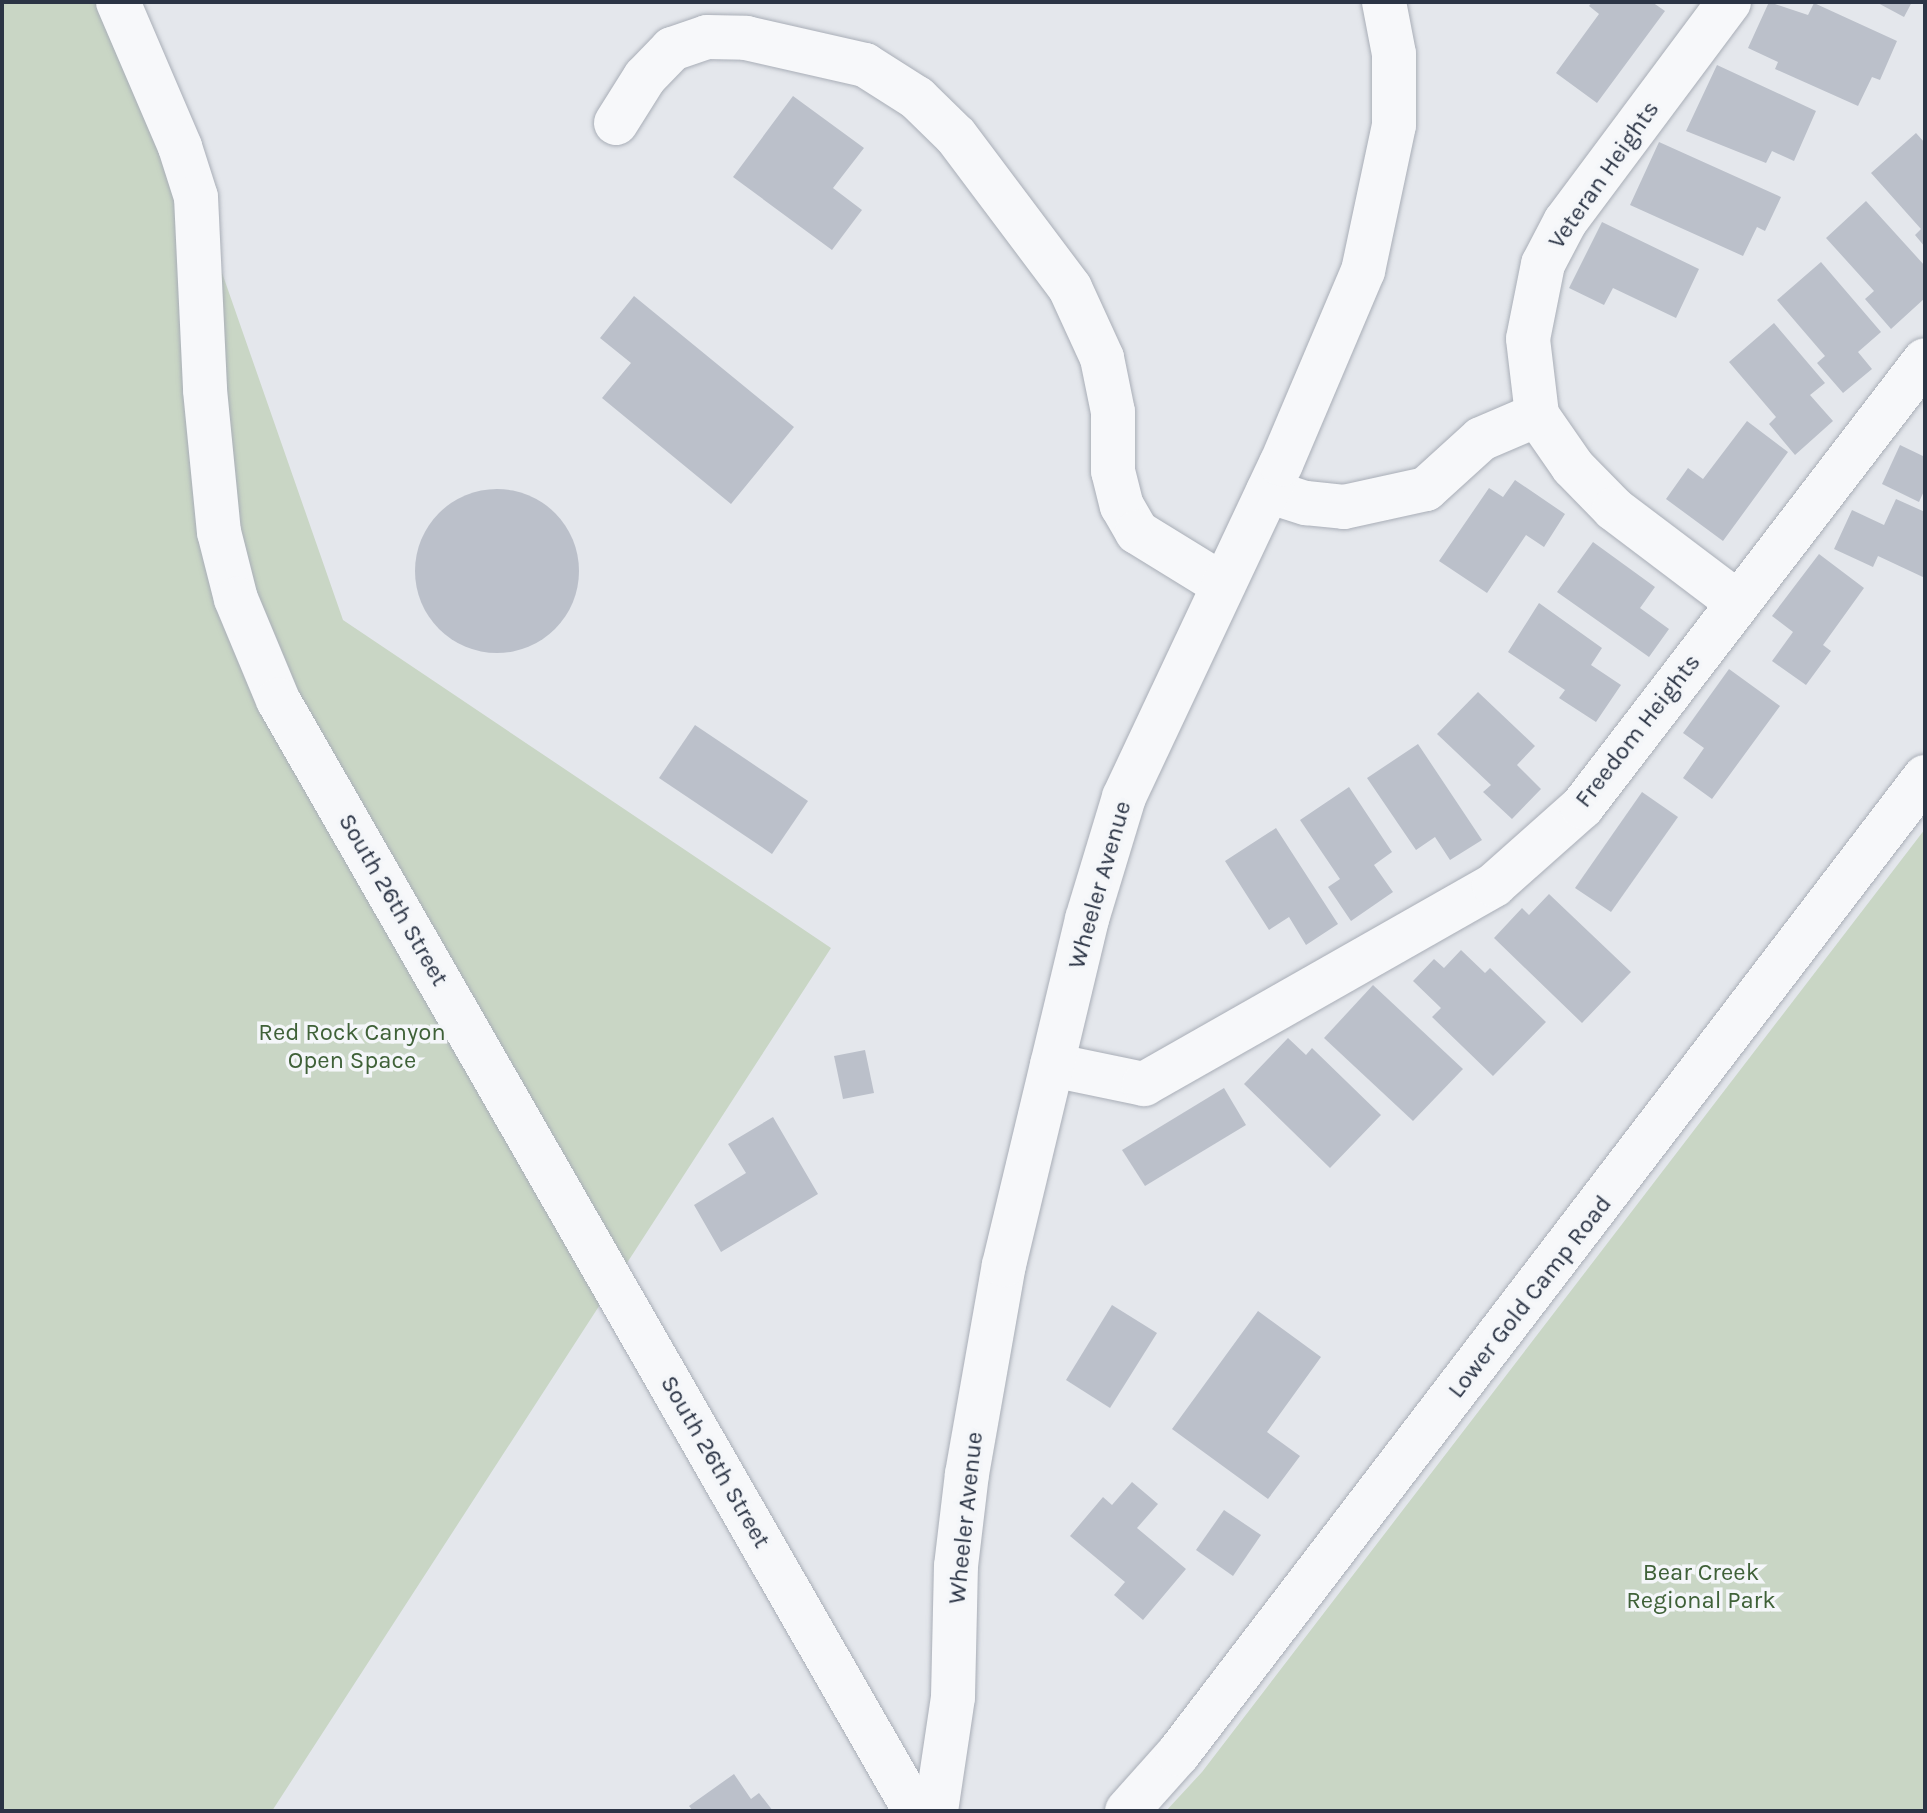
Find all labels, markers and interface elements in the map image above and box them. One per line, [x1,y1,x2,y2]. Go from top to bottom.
street label: Veteran Heights [1542,96,1666,254]
street label: Freedom Heights [1569,649,1707,813]
street label: Wheeler Avenue [1062,798,1138,972]
street label: South 26th Street [332,809,454,991]
park label: Red Rock Canyon Open Space [258,1019,446,1075]
street label: Lower Gold Camp Road [1442,1190,1618,1404]
street label: South 26th Street [654,1371,776,1553]
street label: Wheeler Avenue [943,1430,989,1606]
park label: Bear Creek Regional Park [1626,1559,1776,1615]

